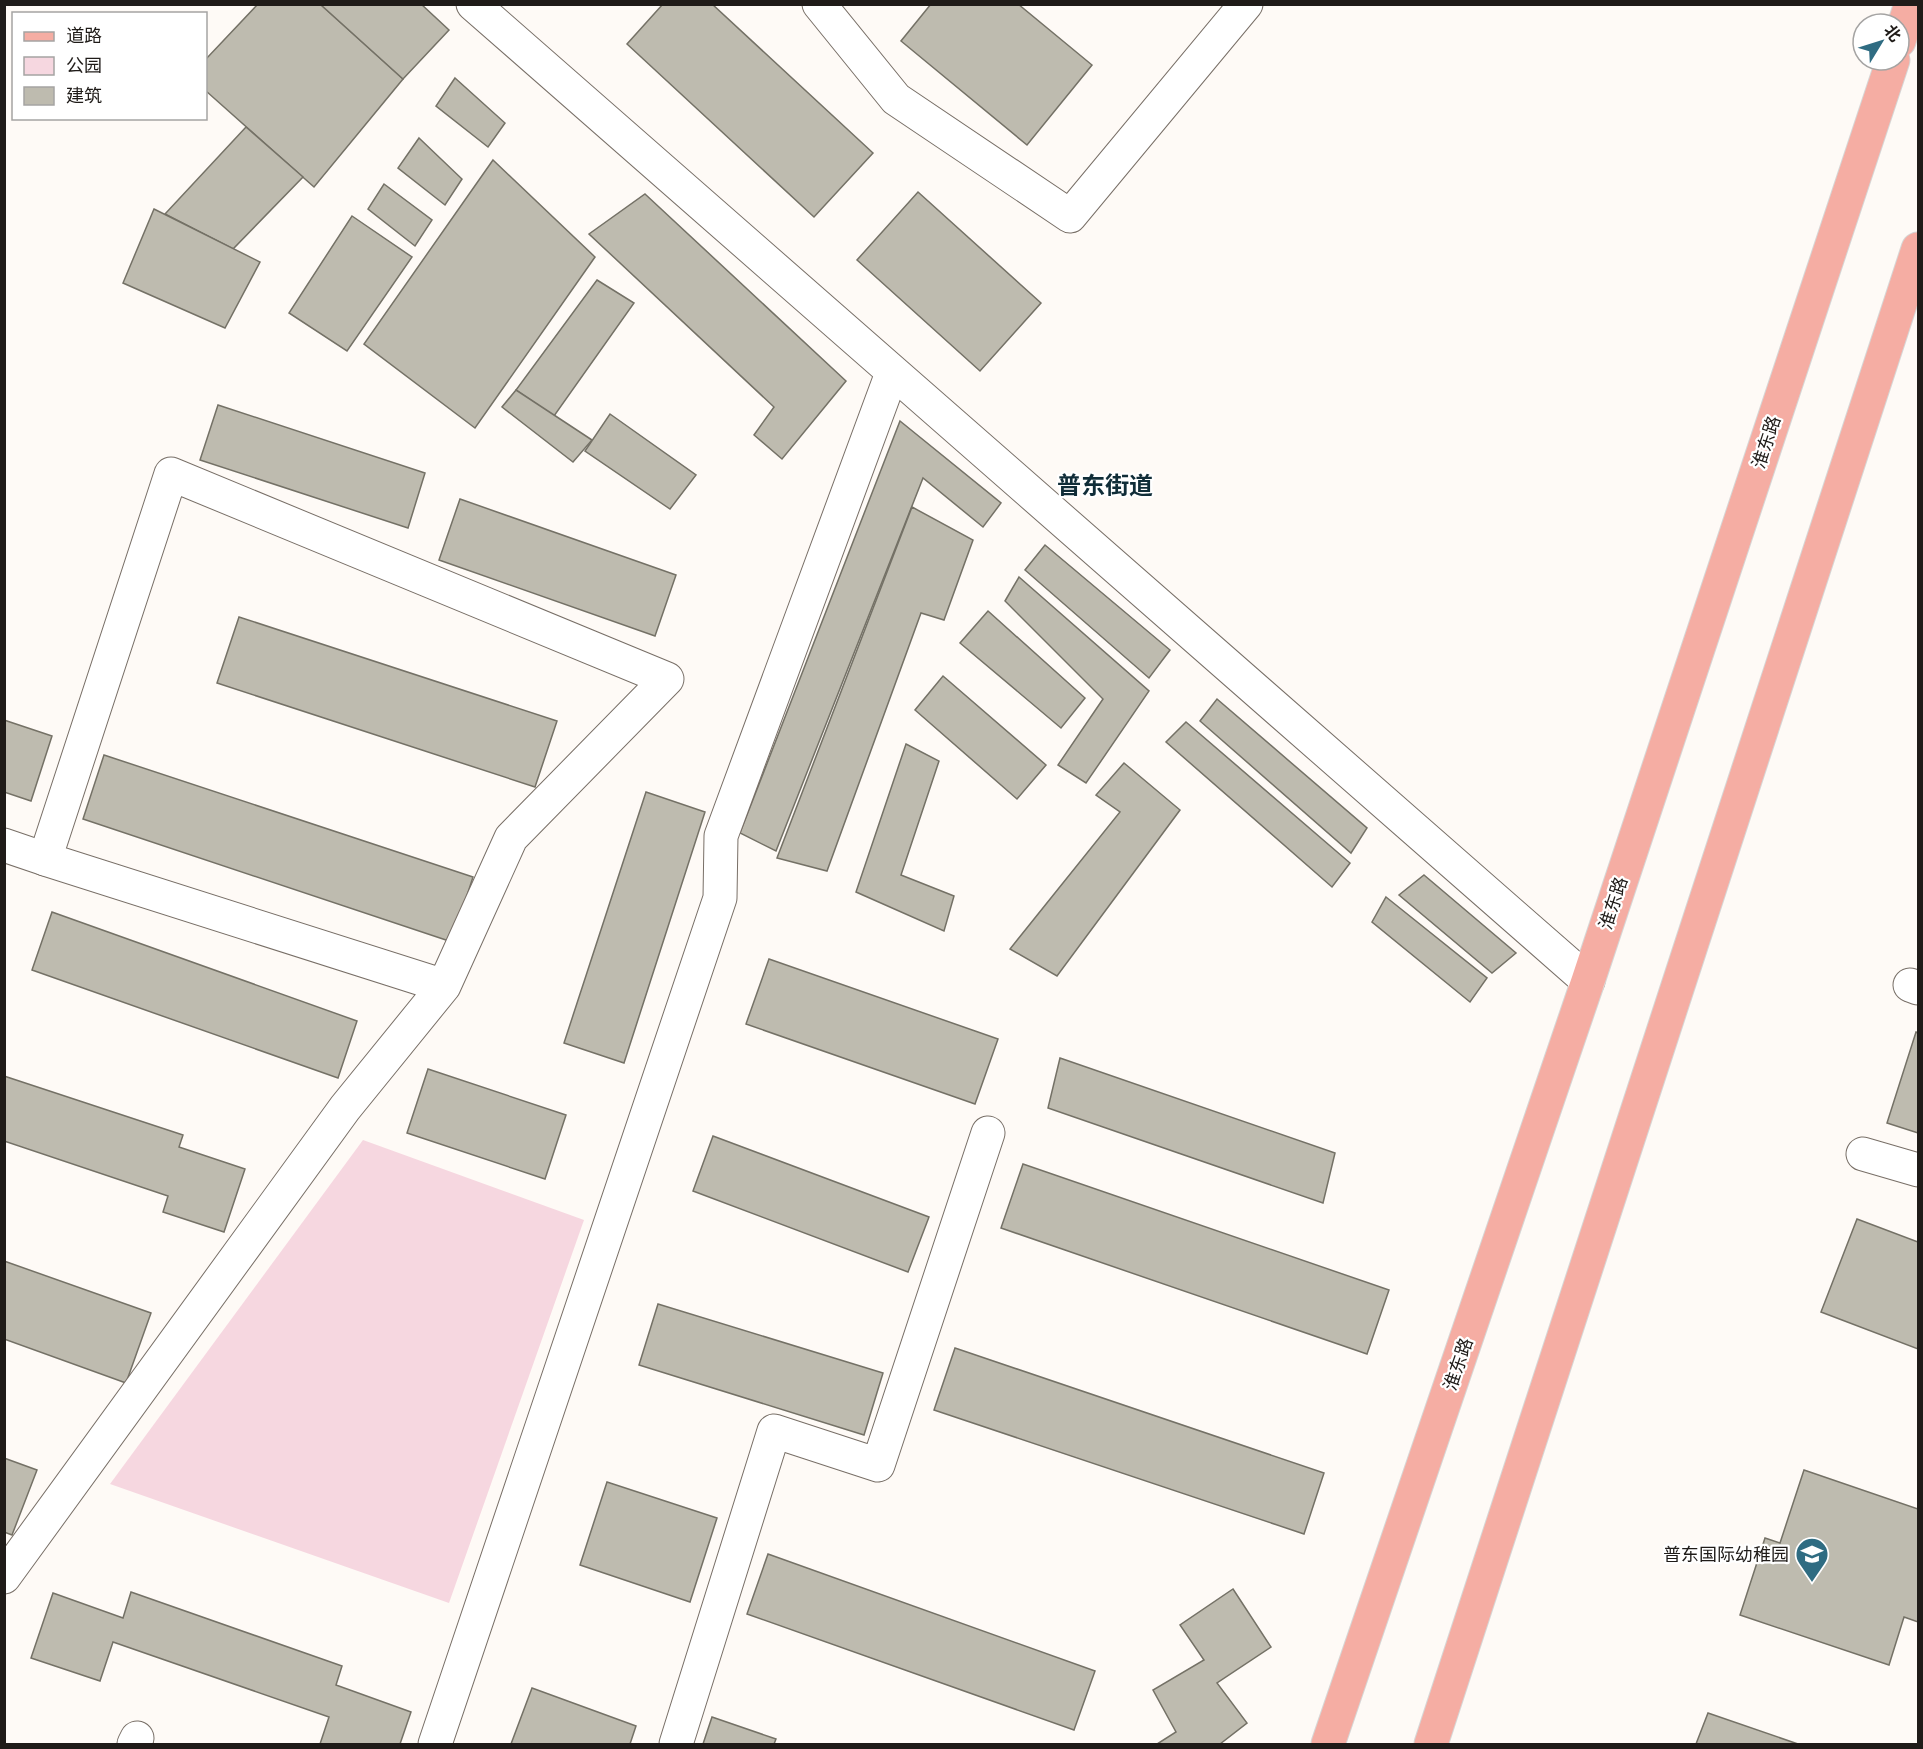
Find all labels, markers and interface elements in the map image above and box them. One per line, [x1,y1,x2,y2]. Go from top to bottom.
legend [12,12,207,120]
north arrow [1851,12,1911,72]
text: 北 [1880,21,1905,45]
text: 道路 [66,25,102,46]
text: 公园 [66,55,102,76]
text: 建筑 [66,85,102,106]
street label: 淮东路 [1748,413,1784,471]
district label: 普东街道 [1057,472,1153,500]
street label: 淮东路 [1595,874,1631,932]
street label: 淮东路 [1439,1335,1477,1393]
school or university icon: 普东国际幼稚园 [1794,1536,1830,1583]
place label: 普东国际幼稚园 [1663,1544,1789,1565]

